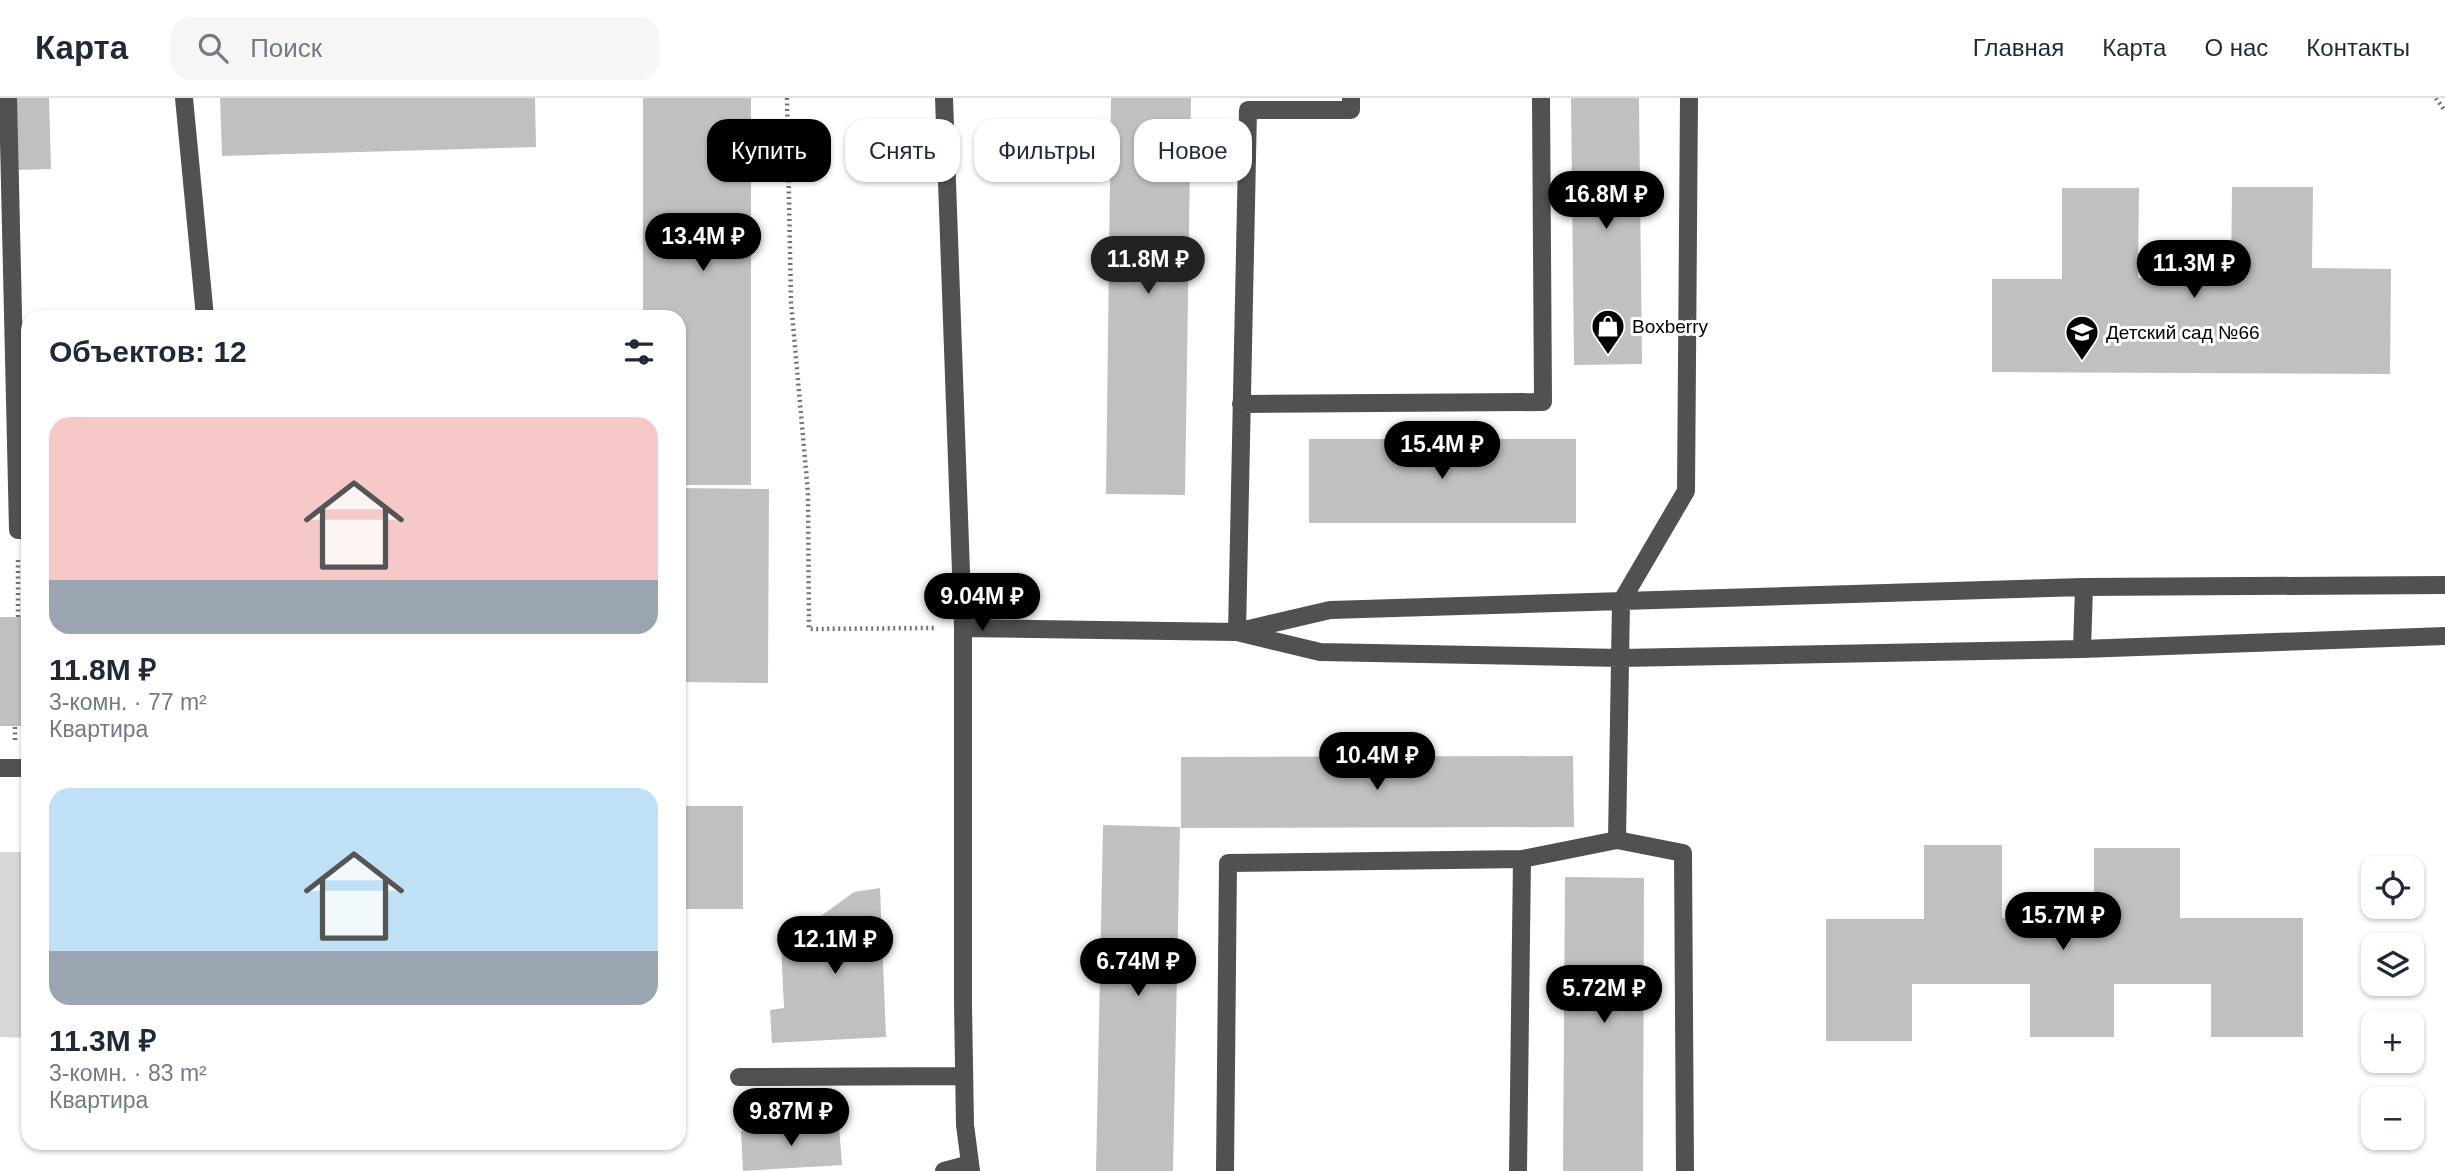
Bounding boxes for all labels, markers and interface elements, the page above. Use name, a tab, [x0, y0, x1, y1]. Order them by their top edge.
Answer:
search box	[170, 17, 660, 80]
text: Карта	[35, 29, 128, 66]
icon: search	[194, 29, 232, 67]
text: Поиск	[250, 33, 322, 63]
text: Главная	[1973, 34, 2064, 61]
text: Карта	[2102, 34, 2166, 61]
text: О нас	[2204, 34, 2268, 61]
text: Контакты	[2306, 34, 2410, 61]
chip: Купить	[707, 119, 831, 182]
chip: Снять	[845, 119, 960, 182]
chip: Фильтры	[974, 119, 1120, 182]
chip: Новое	[1134, 119, 1252, 182]
pin: 16.8M ₽	[1541, 172, 1671, 231]
text: 16.8M ₽	[1564, 181, 1648, 207]
pin: 13.4M ₽	[638, 214, 768, 273]
text: 13.4M ₽	[661, 223, 745, 249]
pin: 11.8M ₽	[1083, 236, 1213, 296]
pin: 11.3M ₽	[2129, 240, 2259, 300]
text: 11.8M ₽	[1107, 246, 1189, 272]
text: 11.3M ₽	[2153, 250, 2235, 276]
shop icon: Boxberry	[1589, 307, 1627, 356]
school or university icon: Детский сад №66	[2063, 313, 2101, 362]
place label: Boxberry	[1632, 316, 1709, 337]
place label: Детский сад №66	[2106, 322, 2260, 343]
icon: filters	[620, 333, 658, 371]
text: Объектов: 12	[49, 335, 247, 368]
pin: 15.4M ₽	[1377, 422, 1507, 481]
text: 15.4M ₽	[1400, 431, 1484, 457]
icon: home	[291, 462, 417, 588]
pin: 9.04M ₽	[917, 574, 1047, 633]
text: 9.04M ₽	[940, 583, 1024, 609]
text: 11.8M ₽	[49, 653, 157, 686]
text: 3-комн. · 77 m²	[49, 689, 207, 715]
text: Квартира	[49, 716, 148, 742]
pin: 10.4M ₽	[1312, 732, 1442, 792]
text: 10.4M ₽	[1335, 742, 1419, 768]
icon: home	[291, 833, 417, 959]
map controls	[2361, 856, 2424, 1150]
button: locate	[2361, 856, 2424, 919]
pin: 15.7M ₽	[1998, 892, 2128, 952]
text: 15.7M ₽	[2021, 902, 2105, 928]
pin: 12.1M ₽	[770, 916, 900, 976]
text: 12.1M ₽	[793, 926, 877, 952]
button: layers	[2361, 933, 2424, 996]
pin: 6.74M ₽	[1073, 939, 1203, 998]
text: 6.74M ₽	[1096, 948, 1180, 974]
pin: 5.72M ₽	[1539, 965, 1669, 1025]
text: 5.72M ₽	[1562, 975, 1646, 1001]
button: +	[2361, 1010, 2424, 1073]
text: 11.3M ₽	[49, 1024, 157, 1057]
text: 3-комн. · 83 m²	[49, 1060, 207, 1086]
text: Квартира	[49, 1087, 148, 1113]
button: −	[2361, 1087, 2424, 1150]
pin: 9.87M ₽	[726, 1088, 856, 1148]
text: 9.87M ₽	[749, 1098, 833, 1124]

